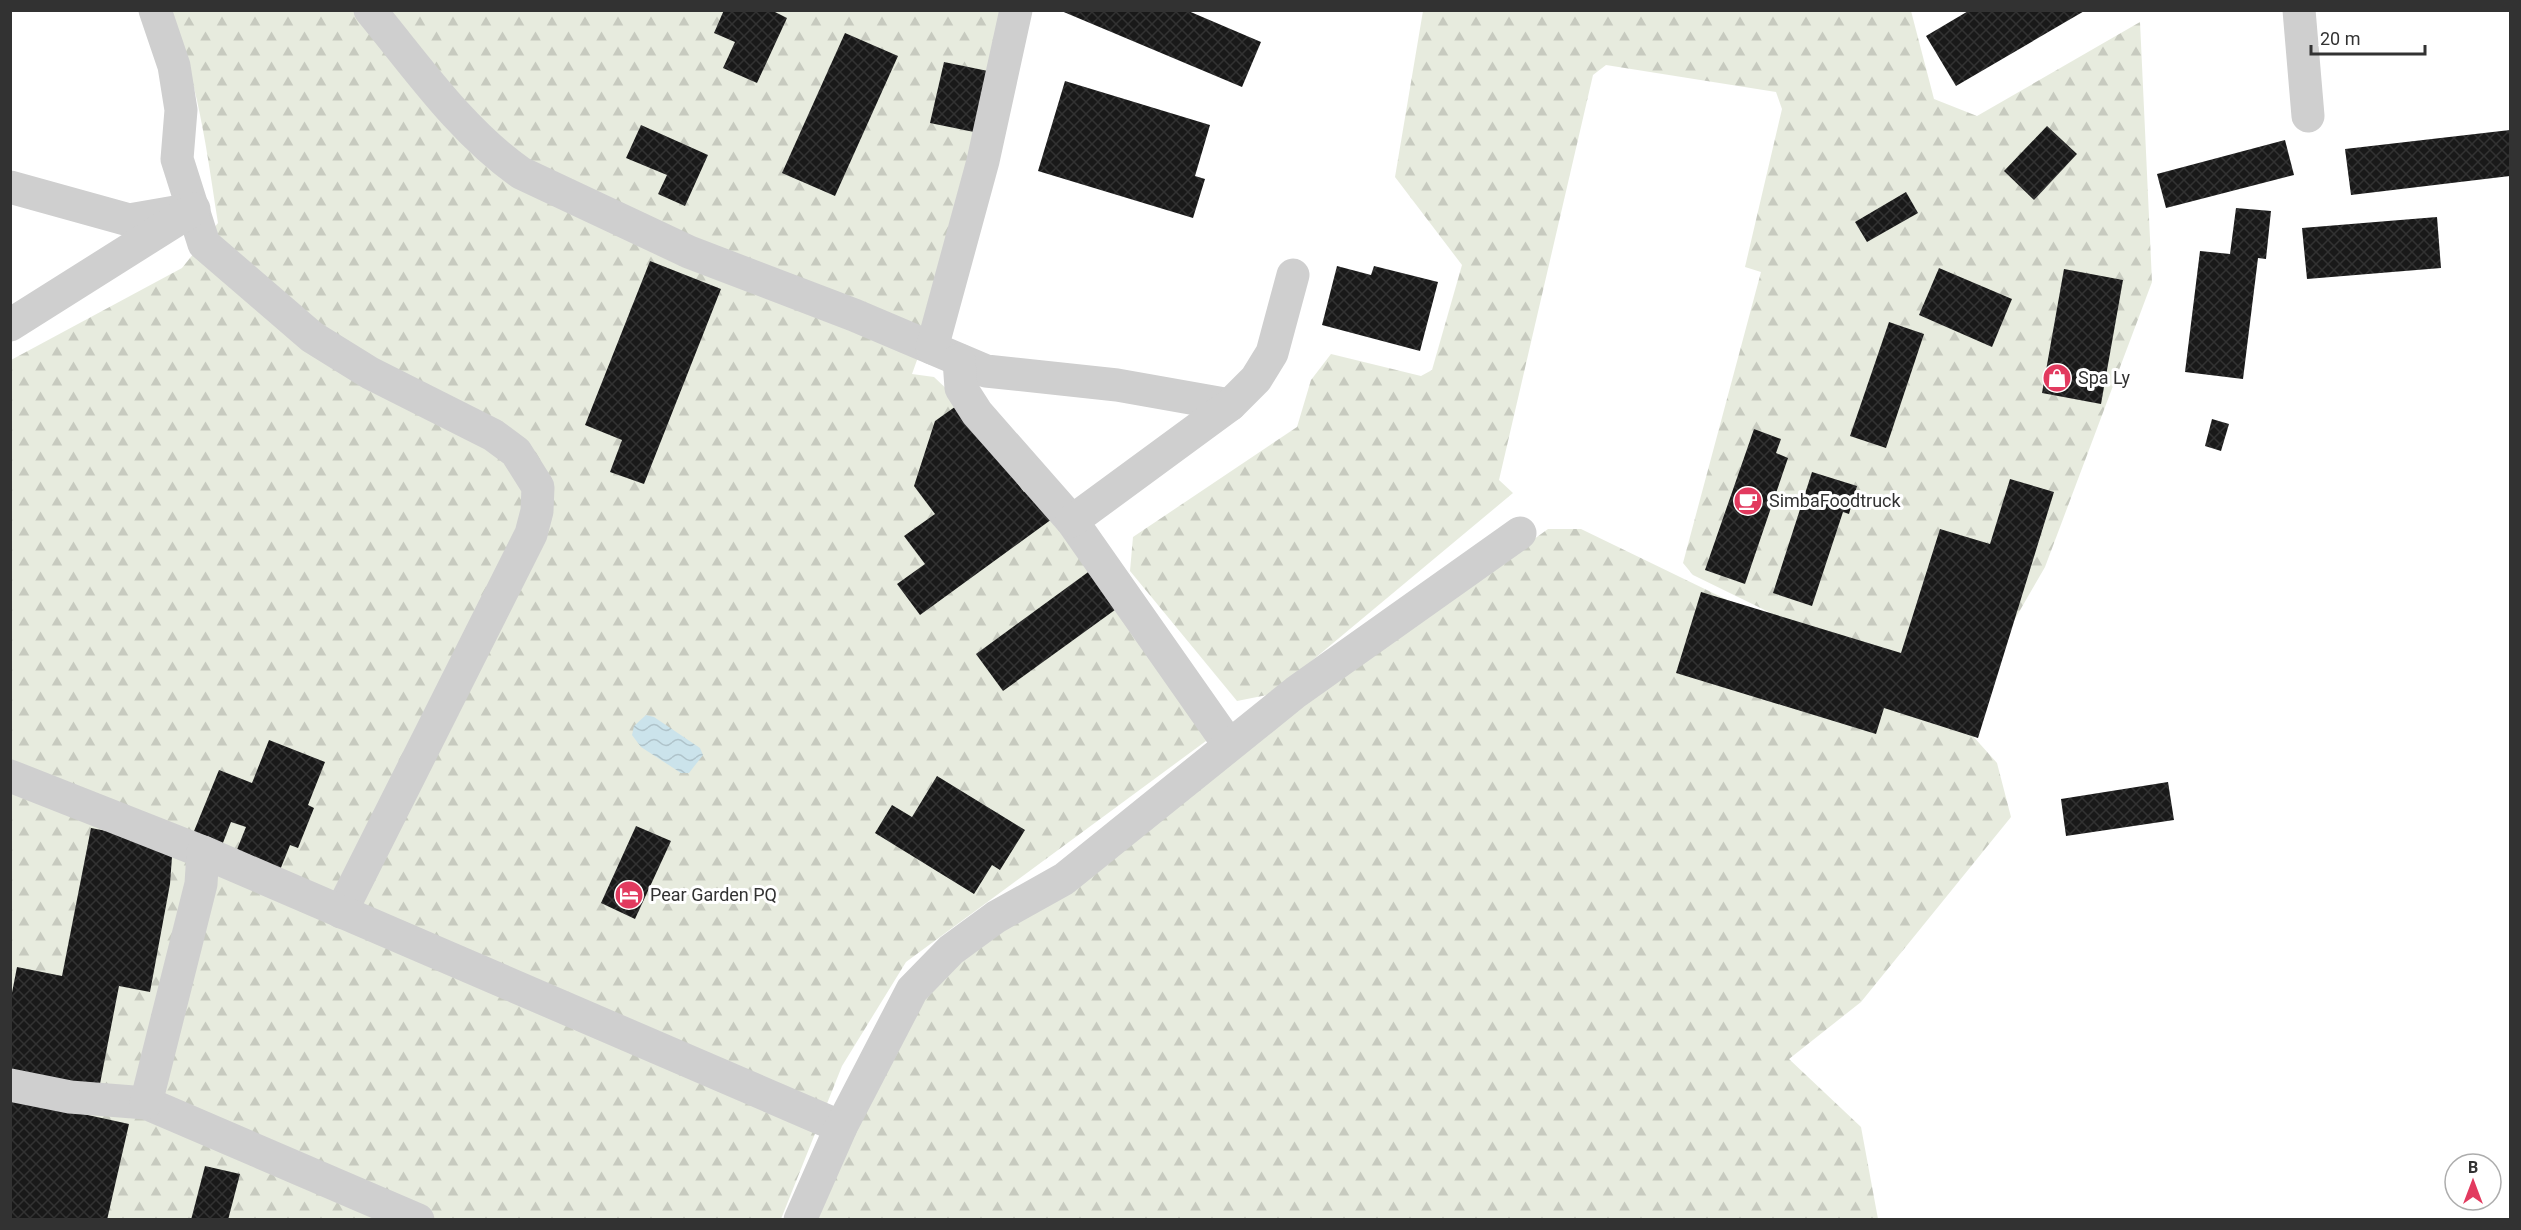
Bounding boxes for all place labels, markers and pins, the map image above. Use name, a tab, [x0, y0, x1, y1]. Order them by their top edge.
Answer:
shop icon: Spa Ly	[2041, 362, 2073, 394]
place label: Spa Ly	[2078, 367, 2131, 388]
cafe icon: SimbaFoodtruck	[1732, 485, 1764, 517]
place label: SimbaFoodtruck	[1769, 490, 1902, 511]
hotel icon: Pear Garden PQ	[613, 879, 645, 911]
place label: Pear Garden PQ	[650, 884, 777, 905]

